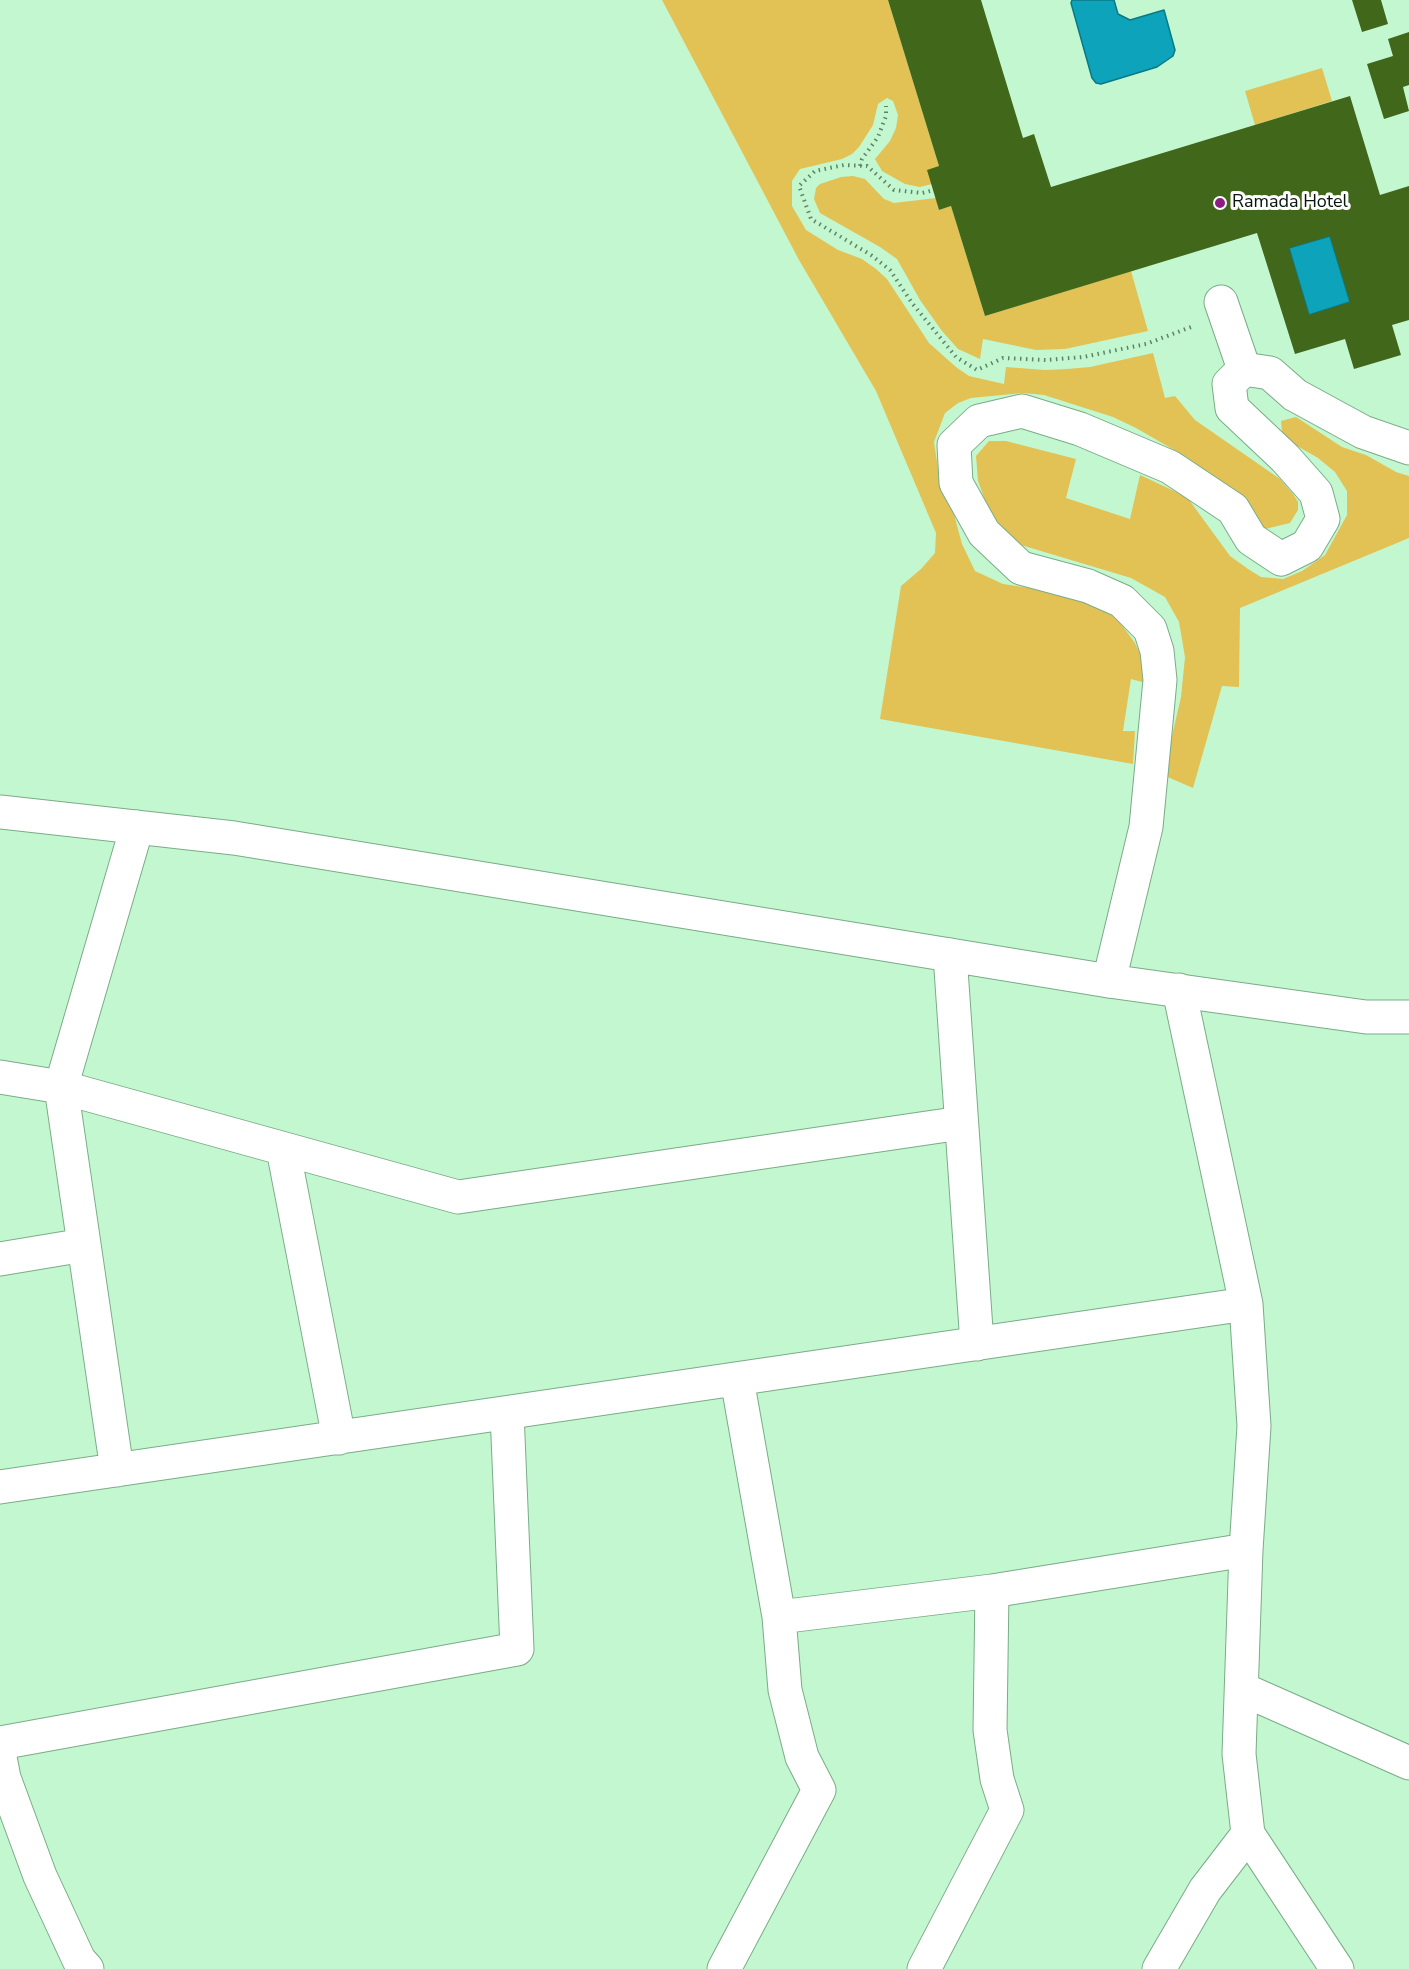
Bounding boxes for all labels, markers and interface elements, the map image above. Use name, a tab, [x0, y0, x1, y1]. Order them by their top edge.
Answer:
place label: Ramada Hotel	[1232, 192, 1348, 214]
marker: Ramada Hotel	[1213, 196, 1227, 210]

